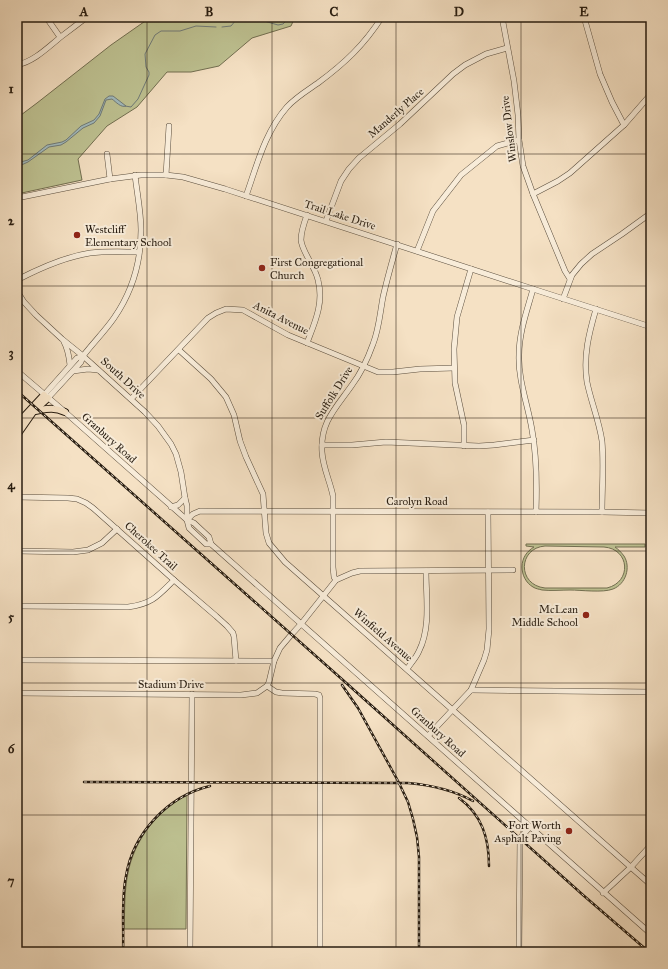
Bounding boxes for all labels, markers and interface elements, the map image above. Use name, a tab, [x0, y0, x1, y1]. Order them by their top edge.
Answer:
text: A	[79, 4, 89, 20]
text: B	[205, 4, 214, 20]
text: C	[330, 4, 339, 20]
text: D	[454, 4, 464, 20]
text: E	[579, 4, 589, 20]
text: 1	[8, 81, 14, 97]
street label: Manderly Place	[365, 85, 427, 141]
street label: Winslow Drive	[498, 95, 520, 163]
street label: Trail Lake Drive	[303, 197, 378, 233]
text: 2	[8, 213, 15, 229]
place label: Westcliff Elementary School	[85, 223, 172, 249]
marker: Westcliff Elementary School	[72, 230, 82, 240]
place label: First Congregational Church	[270, 256, 363, 282]
marker: First Congregational Church	[257, 263, 267, 273]
street label: Anita Avenue	[250, 298, 311, 338]
text: 3	[8, 345, 14, 361]
street label: South Drive	[98, 355, 148, 402]
street label: Suffolk Drive	[313, 364, 356, 422]
street label: Granbury Road	[79, 410, 139, 466]
text: 4	[7, 477, 15, 493]
street label: Carolyn Road	[386, 495, 448, 508]
street label: Cherokee Trail	[122, 519, 180, 573]
place label: McLean Middle School	[512, 603, 578, 629]
street label: Winfield Avenue	[351, 606, 416, 665]
text: 5	[8, 609, 15, 625]
marker: McLean Middle School	[581, 610, 591, 620]
street label: Stadium Drive	[138, 678, 205, 691]
street label: Granbury Road	[408, 704, 468, 760]
text: 6	[8, 741, 16, 757]
place label: Fort Worth Asphalt Paving	[493, 819, 562, 845]
marker: Fort Worth Asphalt Paving	[564, 826, 574, 836]
text: 7	[8, 873, 15, 889]

